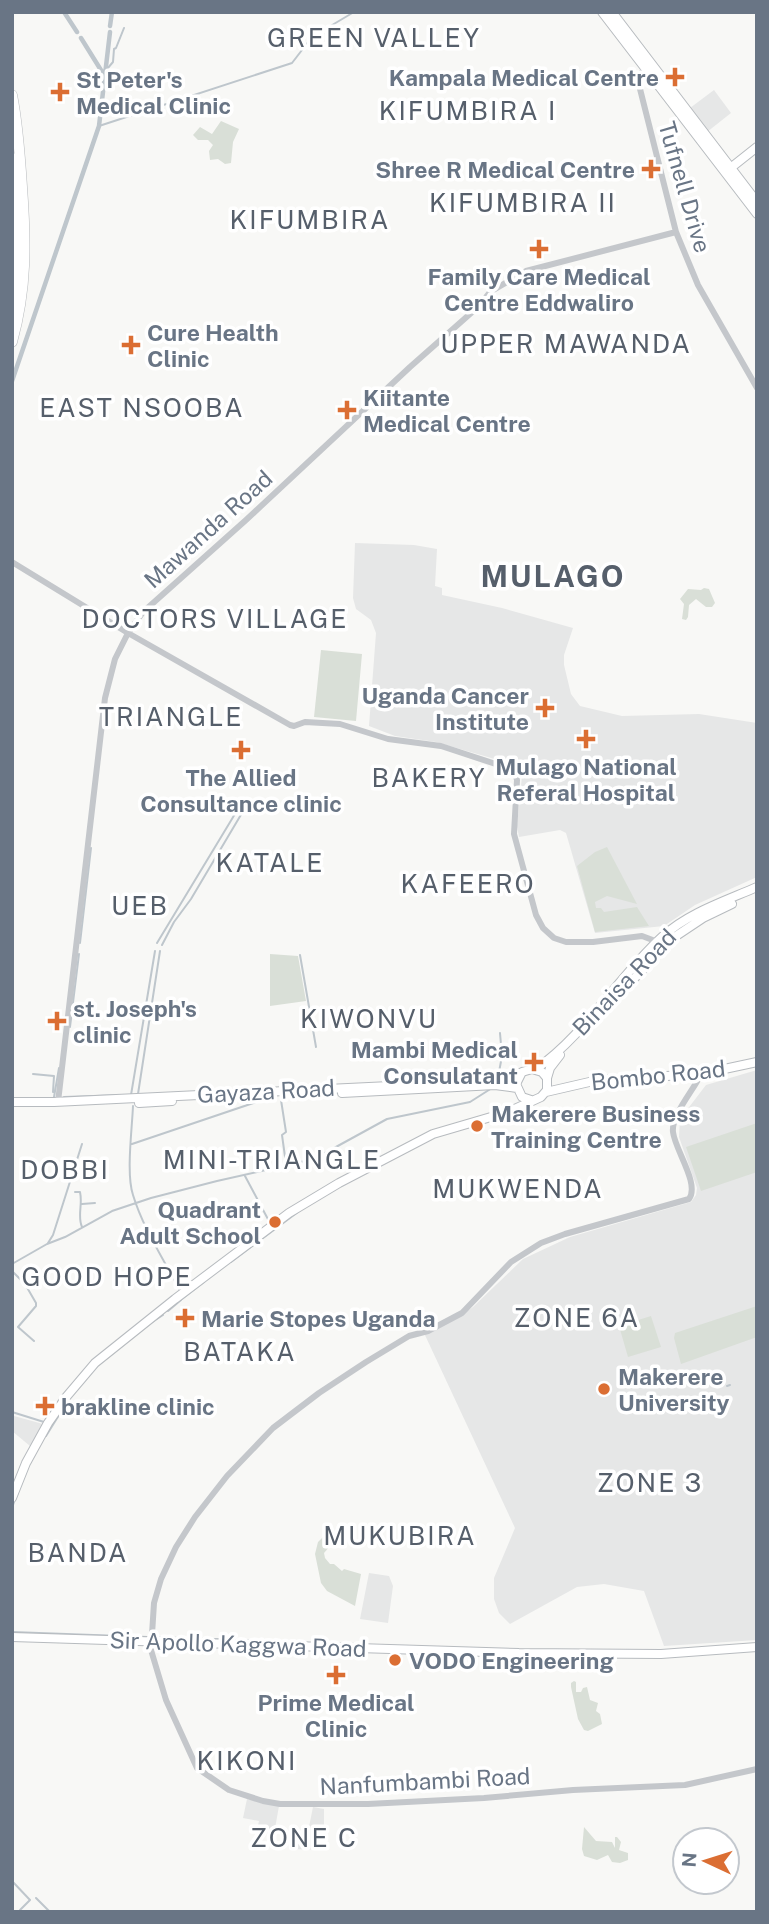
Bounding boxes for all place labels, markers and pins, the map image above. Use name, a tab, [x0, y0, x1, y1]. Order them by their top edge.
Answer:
place label: Kampala Medical Centre	[389, 64, 659, 91]
place label: St Peter's Medical Clinic	[76, 66, 231, 119]
marker: Kampala Medical Centre	[665, 67, 685, 87]
marker: St Peter's Medical Clinic	[50, 82, 70, 102]
place label: Shree R Medical Centre	[375, 156, 635, 183]
marker: Shree R Medical Centre	[641, 159, 661, 179]
marker: Family Care Medical Centre Eddwaliro	[529, 239, 549, 259]
place label: Family Care Medical Centre Eddwaliro	[427, 263, 651, 316]
place label: Cure Health Clinic	[147, 319, 279, 372]
marker: Cure Health Clinic	[121, 335, 141, 355]
place label: Kiitante Medical Centre	[363, 384, 531, 437]
marker: Kiitante Medical Centre	[337, 400, 357, 420]
place label: Uganda Cancer Institute	[362, 682, 529, 735]
marker: Uganda Cancer Institute	[535, 698, 555, 718]
marker: Mulago National Referal Hospital	[576, 729, 596, 749]
marker: The Allied Consultance clinic	[231, 740, 251, 760]
place label: Mulago National Referal Hospital	[495, 753, 677, 806]
place label: The Allied Consultance clinic	[140, 764, 342, 817]
place label: st. Joseph's clinic	[73, 995, 197, 1048]
marker: st. Joseph's clinic	[47, 1011, 67, 1031]
place label: Mambi Medical Consulatant	[351, 1036, 518, 1089]
marker: Mambi Medical Consulatant	[524, 1052, 544, 1072]
place label: Makerere Business Training Centre	[491, 1100, 700, 1153]
marker: Makerere Business Training Centre	[469, 1118, 485, 1134]
place label: Quadrant Adult School	[119, 1196, 261, 1249]
marker: Quadrant Adult School	[267, 1214, 283, 1230]
place label: Marie Stopes Uganda	[201, 1305, 436, 1332]
marker: Marie Stopes Uganda	[175, 1308, 195, 1328]
place label: Makerere University	[618, 1363, 730, 1416]
marker: Makerere University	[596, 1381, 612, 1397]
place label: brakline clinic	[61, 1393, 215, 1420]
marker: brakline clinic	[35, 1396, 55, 1416]
place label: VODO Engineering	[409, 1647, 614, 1674]
marker: VODO Engineering	[387, 1652, 403, 1668]
marker: Prime Medical Clinic	[326, 1665, 346, 1685]
place label: Prime Medical Clinic	[257, 1689, 415, 1742]

